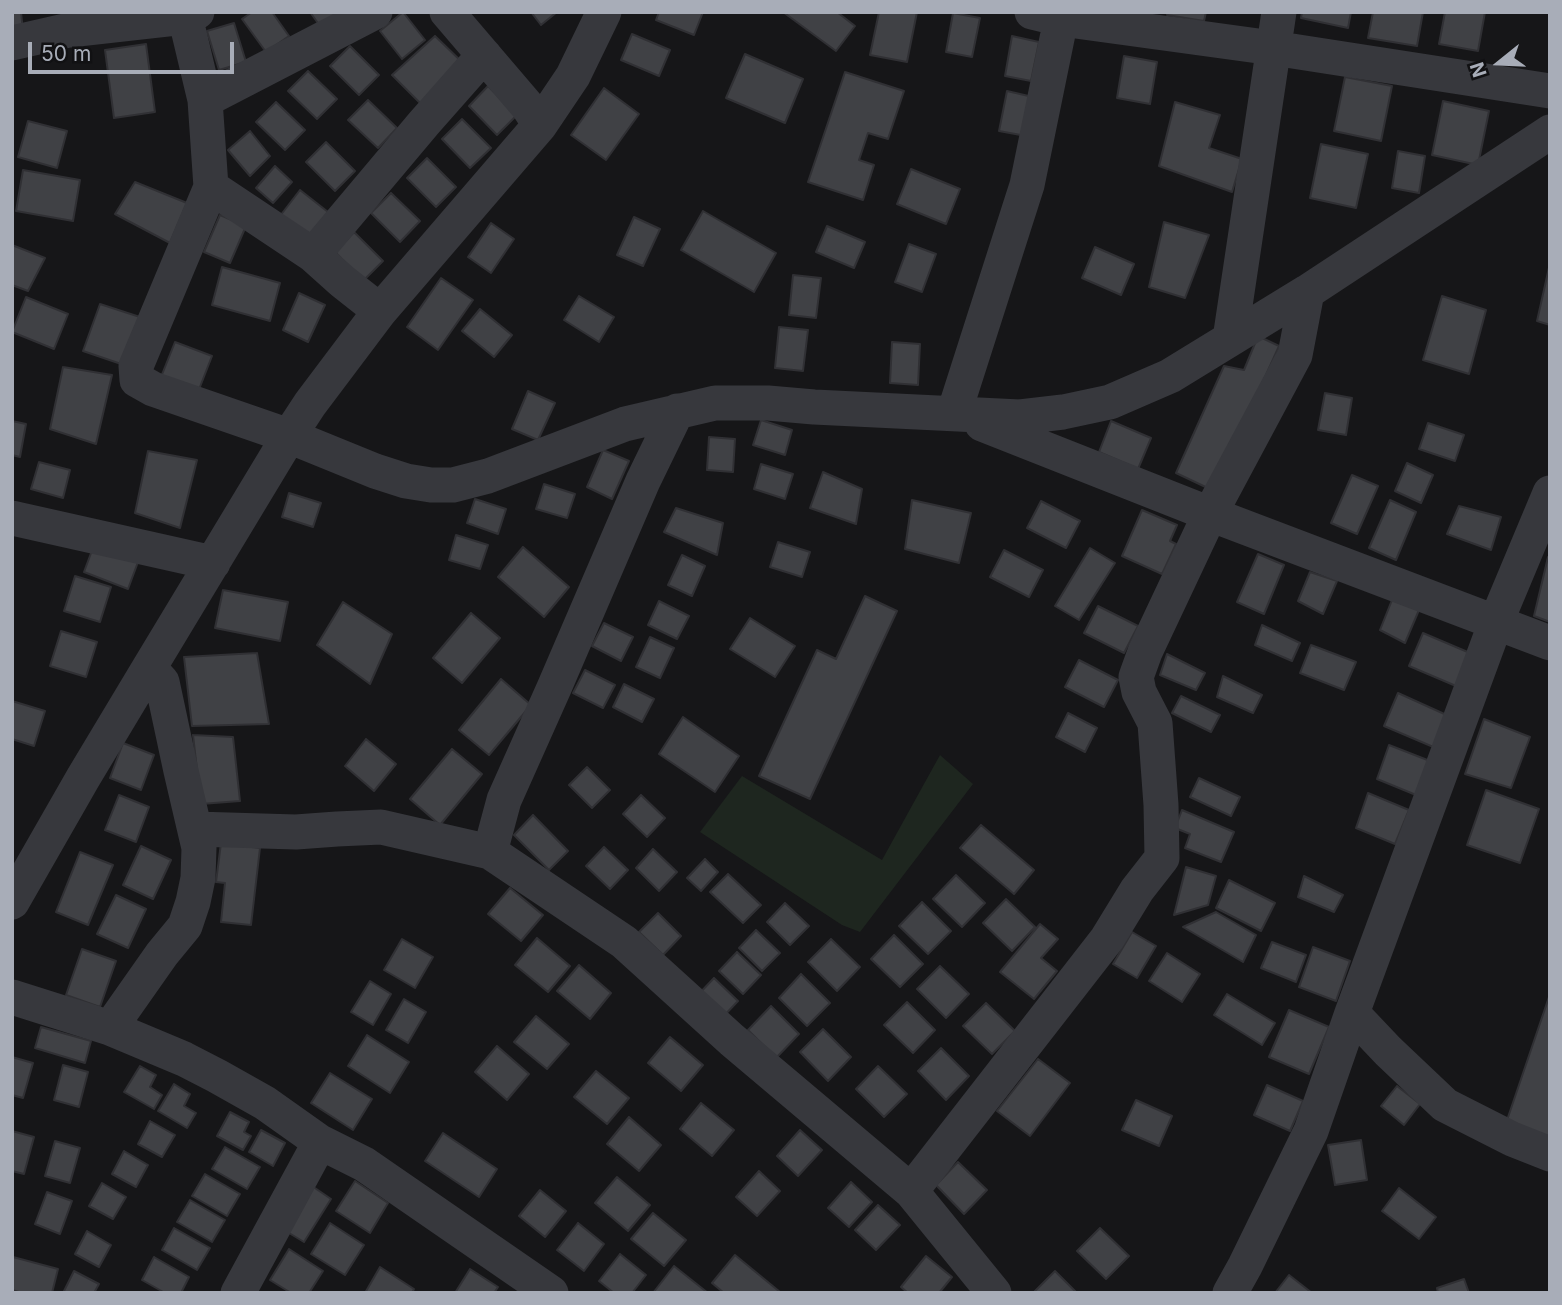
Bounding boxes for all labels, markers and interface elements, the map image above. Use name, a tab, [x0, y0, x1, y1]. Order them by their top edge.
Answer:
scale bar	[32, 28, 238, 72]
north arrow	[1464, 28, 1534, 98]
text: 50 m	[41, 41, 91, 66]
text: N	[1465, 59, 1492, 80]

